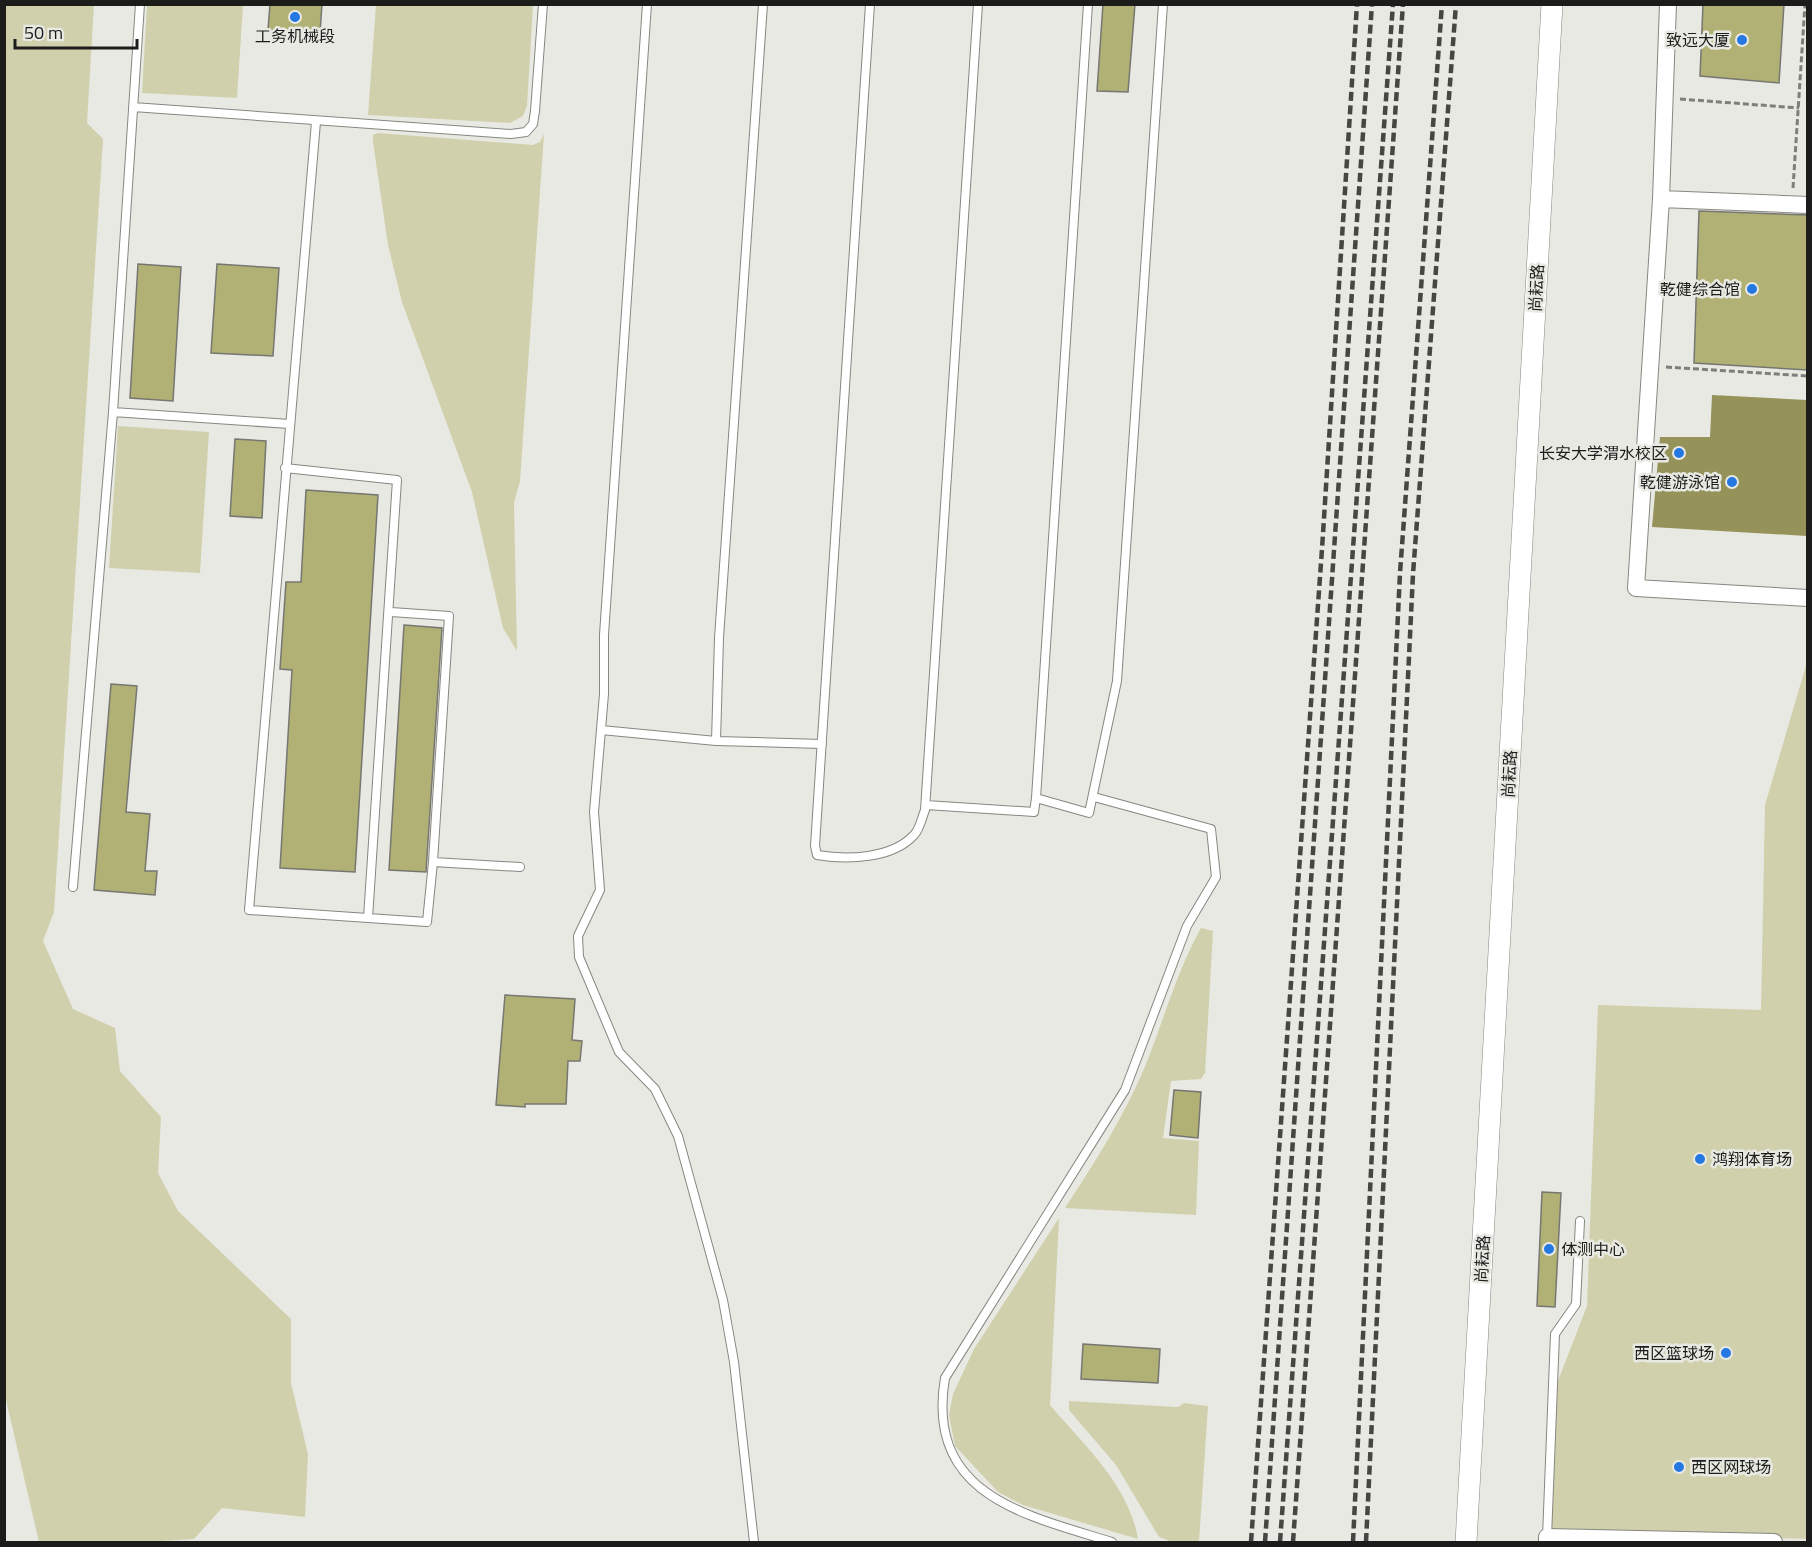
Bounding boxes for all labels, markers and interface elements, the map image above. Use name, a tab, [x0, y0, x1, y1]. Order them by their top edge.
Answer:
marker: 工务机械段	[288, 10, 302, 24]
scale bar	[15, 12, 136, 50]
text: 50 m	[24, 19, 63, 46]
place label: 工务机械段	[255, 24, 335, 48]
place label: 致远大厦	[1666, 28, 1730, 52]
marker: 致远大厦	[1735, 33, 1749, 47]
street label: 尚耘路	[1523, 263, 1549, 313]
place label: 乾健综合馆	[1660, 277, 1740, 301]
marker: 乾健综合馆	[1745, 282, 1759, 296]
place label: 长安大学渭水校区	[1539, 441, 1667, 465]
marker: 长安大学渭水校区	[1672, 446, 1686, 460]
place label: 乾健游泳馆	[1640, 470, 1720, 494]
marker: 乾健游泳馆	[1725, 475, 1739, 489]
street label: 尚耘路	[1496, 749, 1522, 799]
place label: 鸿翔体育场	[1712, 1147, 1792, 1171]
marker: 鸿翔体育场	[1693, 1152, 1707, 1166]
street label: 尚耘路	[1469, 1234, 1495, 1284]
place label: 体测中心	[1561, 1237, 1625, 1261]
marker: 体测中心	[1542, 1242, 1556, 1256]
place label: 西区篮球场	[1634, 1341, 1714, 1365]
marker: 西区篮球场	[1719, 1346, 1733, 1360]
place label: 西区网球场	[1691, 1455, 1771, 1479]
marker: 西区网球场	[1672, 1460, 1686, 1474]

